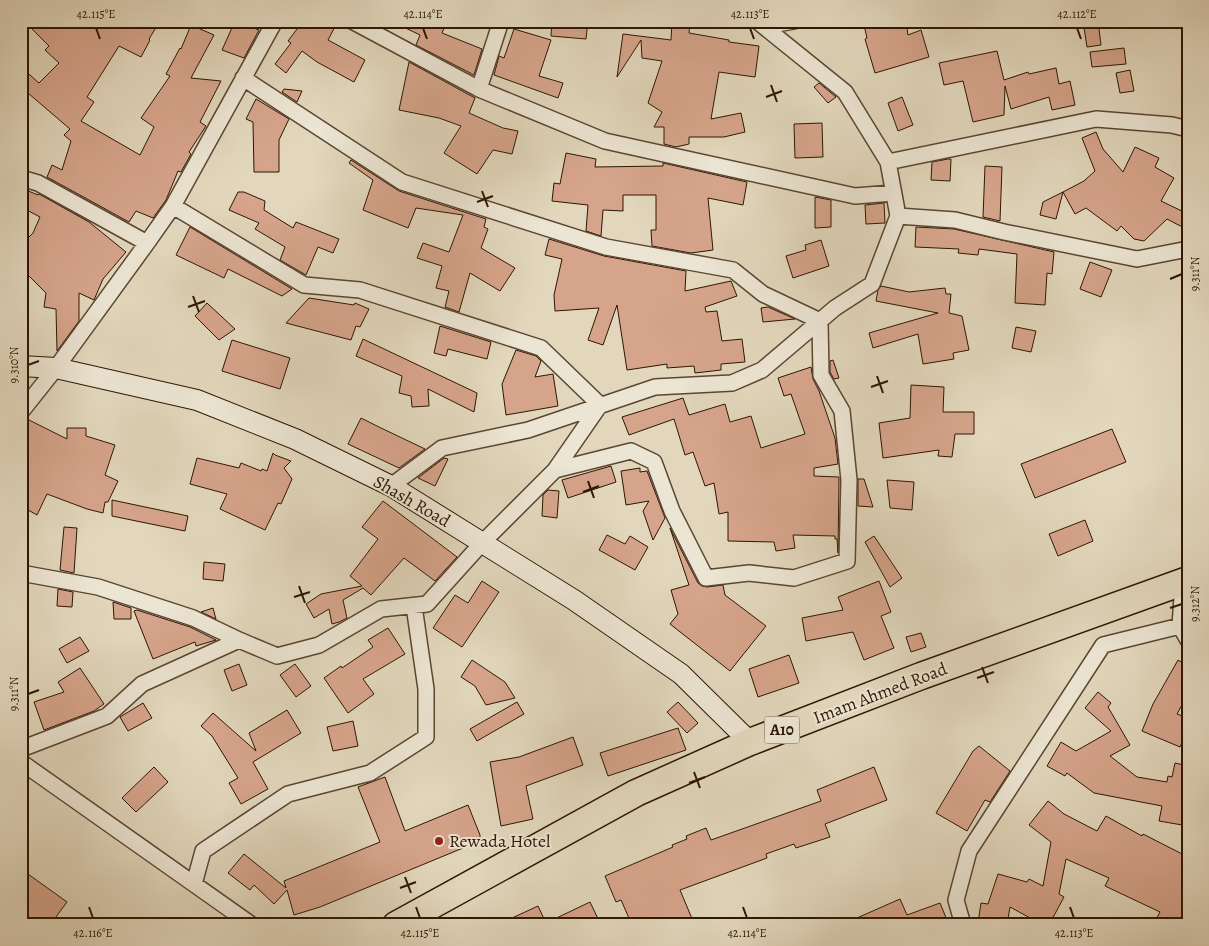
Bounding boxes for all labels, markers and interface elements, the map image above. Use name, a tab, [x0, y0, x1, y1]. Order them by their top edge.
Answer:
text: 42.115°E	[77, 6, 115, 22]
text: 42.114°E	[403, 6, 443, 22]
text: 42.113°E	[731, 6, 769, 22]
text: 42.112°E	[1057, 6, 1097, 22]
text: 9.311°N	[1187, 256, 1203, 291]
text: 9.310°N	[6, 346, 22, 383]
street label: Shash Road	[369, 469, 455, 533]
text: 9.312°N	[1187, 586, 1203, 622]
street label: Imam Ahmed Road	[810, 656, 951, 730]
text: 9.311°N	[6, 676, 22, 711]
road number: A10	[764, 716, 800, 744]
place label: Rewada Hotel	[449, 829, 551, 853]
marker: Rewada Hotel	[433, 835, 445, 847]
text: 42.116°E	[73, 925, 113, 941]
text: 42.115°E	[401, 925, 439, 941]
text: 42.114°E	[727, 925, 767, 941]
text: 42.113°E	[1055, 925, 1093, 941]

